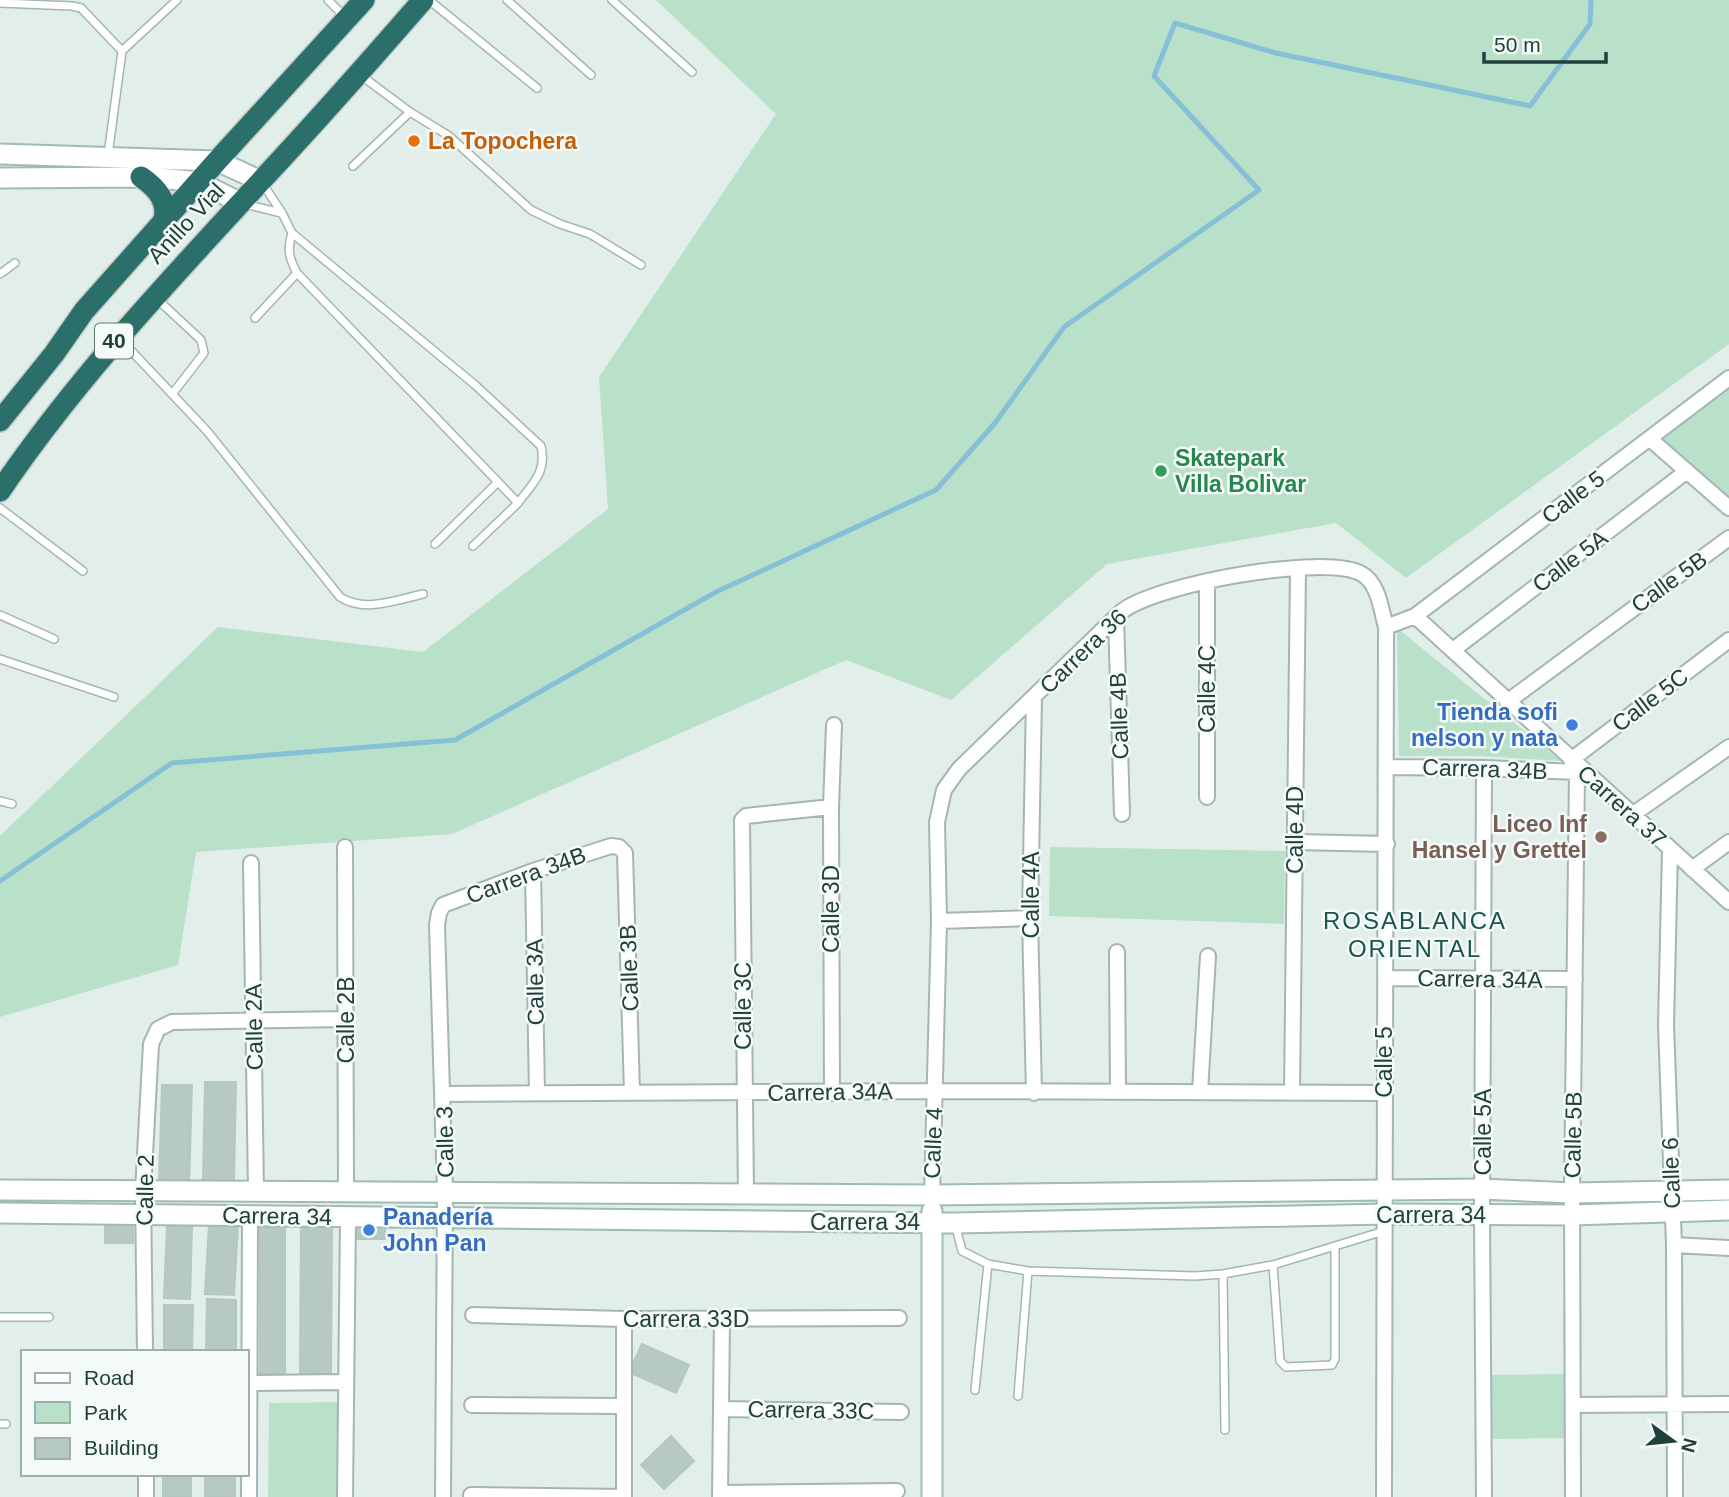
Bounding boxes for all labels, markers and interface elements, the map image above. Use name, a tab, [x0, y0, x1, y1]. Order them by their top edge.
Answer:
scale bar	[1484, 21, 1606, 65]
text: 50 m	[1494, 33, 1541, 56]
place label: La Topochera	[428, 128, 577, 154]
marker: La Topochera	[406, 133, 422, 149]
street label: Anillo Vial	[142, 177, 230, 269]
road number: 40	[95, 324, 133, 358]
place label: Skatepark Villa Bolivar	[1175, 445, 1306, 497]
marker: Skatepark Villa Bolivar	[1153, 463, 1169, 479]
street label: Calle 5	[1537, 465, 1609, 529]
street label: Calle 5A	[1527, 524, 1613, 598]
street label: Calle 5B	[1626, 546, 1712, 618]
street label: Carrera 36	[1034, 603, 1132, 699]
street label: Calle 4C	[1194, 645, 1220, 733]
street label: Calle 5C	[1607, 663, 1693, 737]
street label: Calle 4B	[1104, 672, 1134, 760]
place label: Tienda sofi nelson y nata	[1411, 699, 1558, 751]
marker: Tienda sofi nelson y nata	[1564, 717, 1580, 733]
street label: Carrera 34B	[1422, 754, 1548, 784]
street label: Carrera 37	[1572, 760, 1672, 852]
street label: Calle 4D	[1282, 786, 1308, 874]
place label: Liceo Inf Hansel y Grettel	[1412, 811, 1587, 863]
marker: Liceo Inf Hansel y Grettel	[1593, 829, 1609, 845]
street label: Carrera 34B	[463, 841, 589, 909]
street label: Calle 4A	[1018, 851, 1044, 938]
street label: Calle 3D	[818, 865, 844, 953]
district label: ROSABLANCA ORIENTAL	[1323, 907, 1507, 962]
street label: Calle 3B	[614, 924, 644, 1012]
street label: Calle 3A	[521, 938, 549, 1026]
street label: Calle 3C	[730, 962, 756, 1050]
street label: Carrera 34A	[1417, 965, 1544, 993]
street label: Calle 2B	[333, 977, 359, 1063]
street label: Calle 2A	[240, 983, 268, 1071]
street label: Calle 5	[1371, 1026, 1397, 1098]
street label: Carrera 34A	[767, 1078, 894, 1106]
street label: Calle 5A	[1470, 1088, 1496, 1175]
street label: Calle 5B	[1559, 1091, 1587, 1179]
street label: Calle 3	[431, 1106, 459, 1178]
street label: Calle 4	[919, 1107, 947, 1179]
street label: Calle 6	[1657, 1137, 1685, 1209]
street label: Calle 2	[131, 1154, 159, 1226]
street label: Carrera 34	[222, 1202, 332, 1230]
street label: Carrera 34	[1376, 1202, 1486, 1228]
place label: Panadería John Pan	[383, 1204, 493, 1256]
street label: Carrera 34	[810, 1209, 920, 1235]
marker: Panadería John Pan	[361, 1222, 377, 1238]
street label: Carrera 33D	[623, 1306, 749, 1332]
legend	[21, 1350, 248, 1476]
text: Road	[84, 1366, 134, 1389]
street label: Carrera 33C	[748, 1396, 874, 1424]
text: Park	[84, 1401, 128, 1424]
north arrow	[1638, 1406, 1708, 1476]
text: Building	[84, 1436, 159, 1459]
text: N	[1677, 1436, 1701, 1455]

